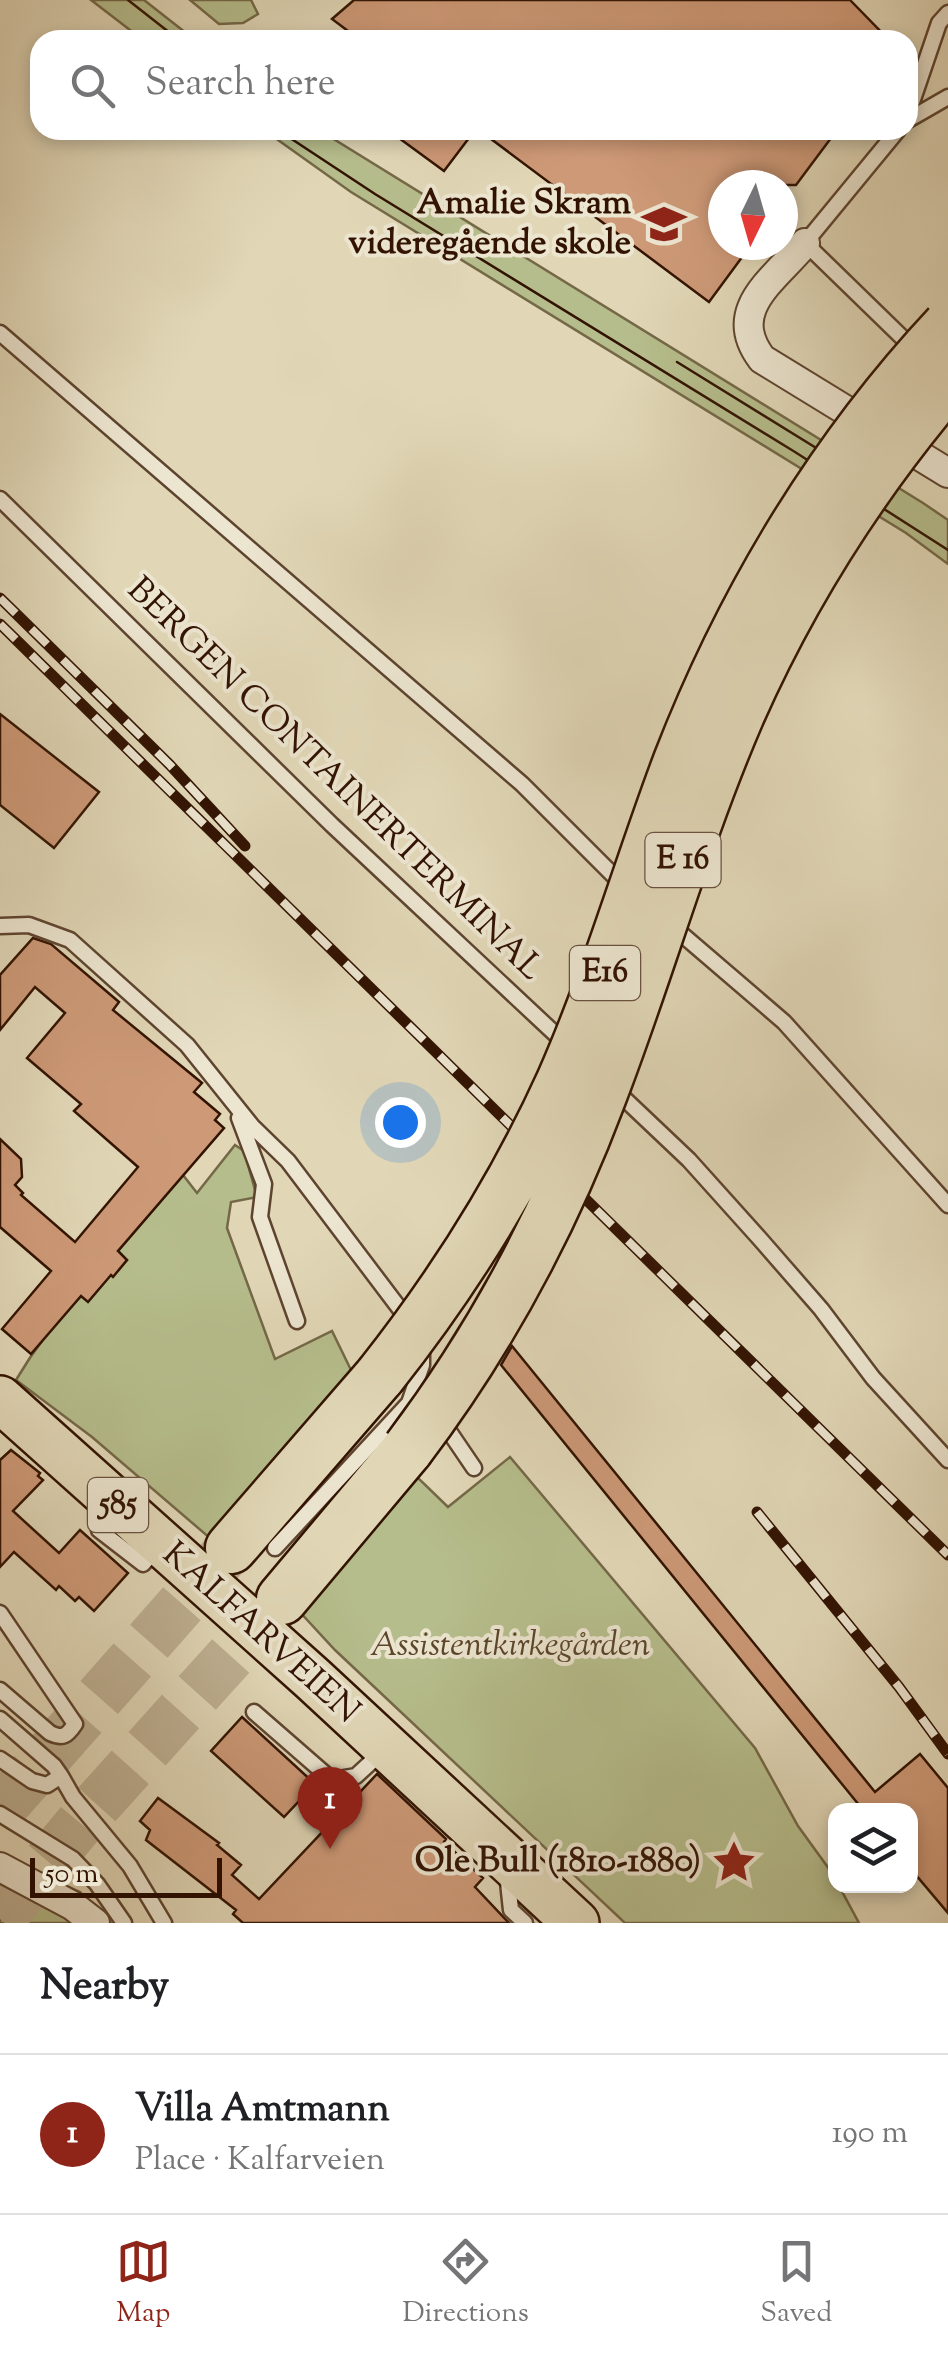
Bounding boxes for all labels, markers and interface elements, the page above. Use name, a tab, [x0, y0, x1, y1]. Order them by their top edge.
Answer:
search box	[30, 30, 918, 140]
icon: search	[65, 58, 120, 113]
text: Search here	[145, 58, 336, 112]
north arrow	[708, 170, 798, 260]
place label: Amalie Skram videregående skole	[348, 179, 631, 270]
school or university icon: Amalie Skram videregående skole	[640, 200, 688, 248]
street label: BERGEN CONTAINERTERMINAL	[114, 566, 554, 994]
road number: E 16	[646, 833, 720, 887]
road number: E16	[570, 946, 640, 1000]
your location	[375, 1097, 426, 1148]
road number: 585	[88, 1478, 148, 1532]
street label: KALFARVEIEN	[150, 1531, 370, 1737]
park label: Assistentkirkegården	[370, 1621, 650, 1672]
pin: 1	[298, 1766, 362, 1849]
map controls	[828, 1803, 918, 1893]
button: layers	[828, 1803, 918, 1893]
place label: Ole Bull (1810-1880)	[415, 1837, 701, 1888]
place icon: Ole Bull (1810-1880)	[710, 1838, 758, 1886]
scale bar	[30, 1853, 222, 1898]
text: 50 m	[45, 1855, 99, 1895]
text: Nearby	[40, 1958, 169, 2018]
text: Villa Amtmann	[135, 2084, 390, 2138]
text: 1	[67, 2111, 78, 2157]
text: 190 m	[832, 2111, 908, 2157]
text: Place · Kalfarveien	[135, 2138, 385, 2184]
tab: Map	[116, 2234, 171, 2334]
tab: Directions	[402, 2234, 529, 2334]
tab: Saved	[760, 2234, 832, 2334]

